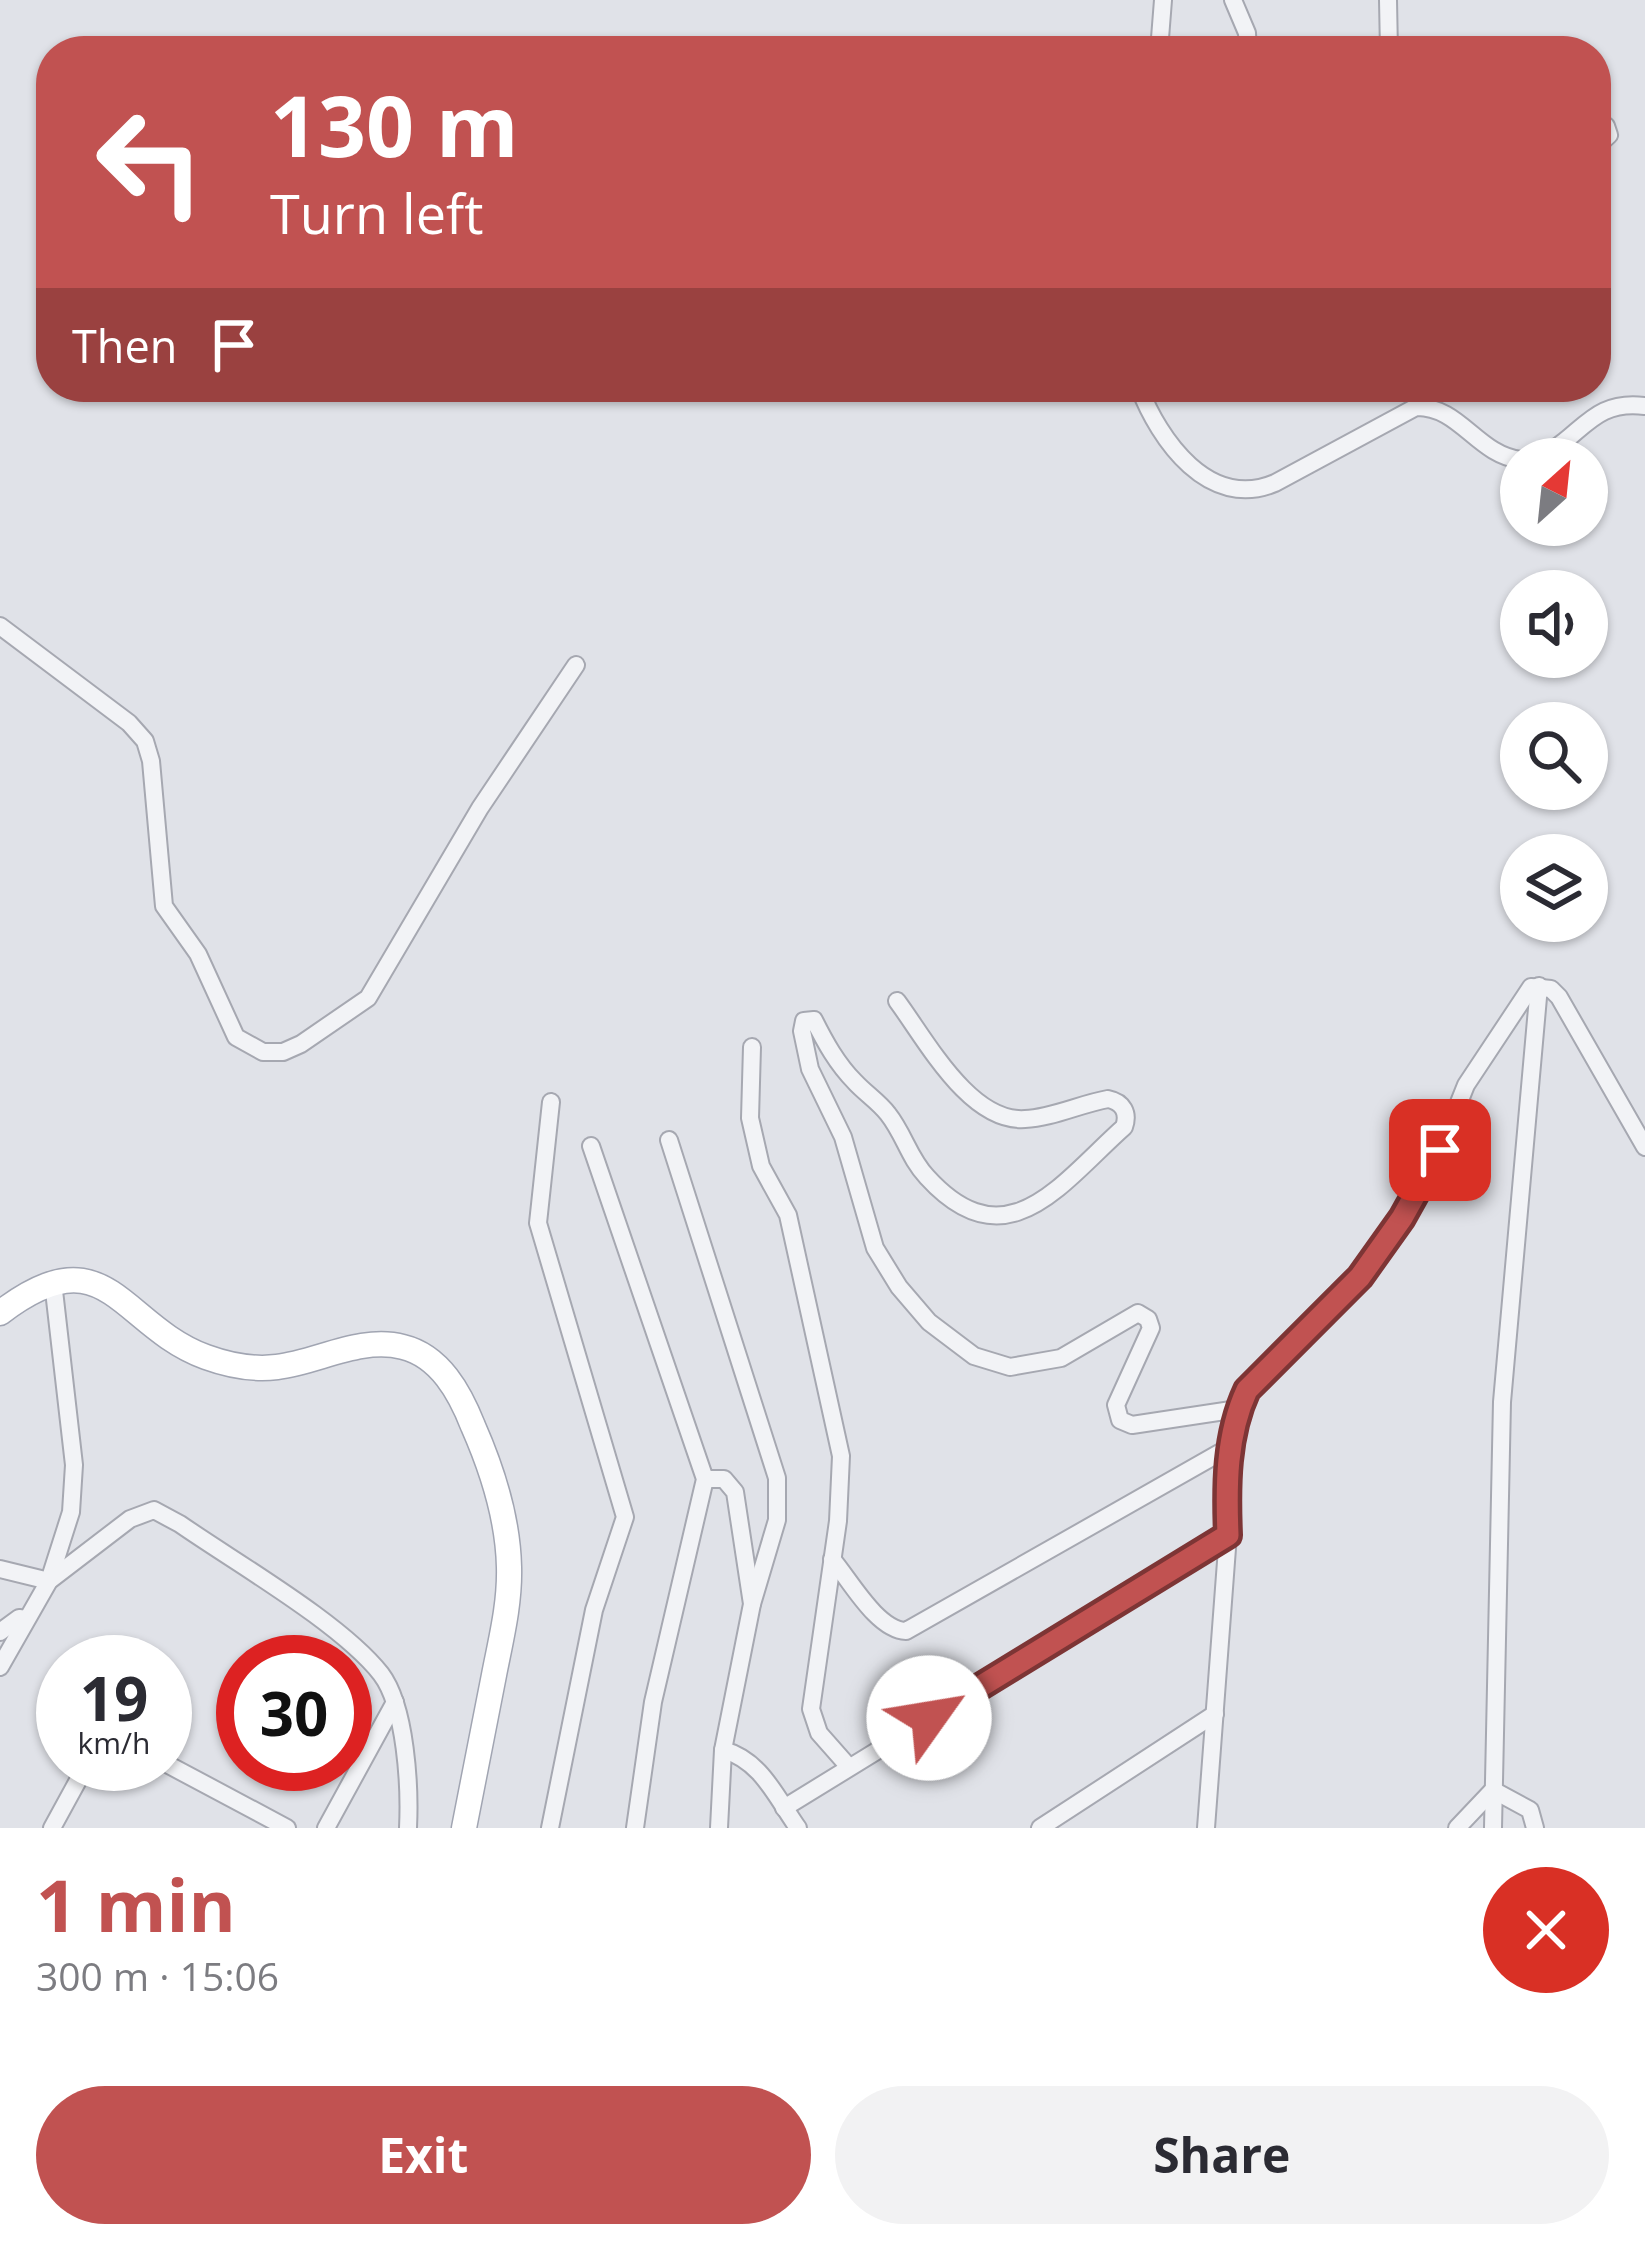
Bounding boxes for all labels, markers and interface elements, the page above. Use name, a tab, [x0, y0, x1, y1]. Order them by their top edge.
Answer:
text: 130 m	[270, 67, 518, 182]
icon: left	[72, 84, 228, 240]
text: Turn left	[270, 176, 483, 250]
icon: arrive	[201, 312, 267, 378]
text: Then	[72, 315, 177, 376]
north arrow	[1500, 438, 1608, 546]
map controls	[1500, 438, 1608, 942]
button: sound	[1500, 570, 1608, 678]
button: search	[1500, 702, 1608, 810]
button: layers	[1500, 834, 1608, 942]
pin	[1389, 1099, 1491, 1201]
icon: arrive	[1407, 1117, 1473, 1183]
speed limit sign: 30	[216, 1635, 372, 1791]
position arrow	[866, 1655, 992, 1781]
text: 19	[80, 1657, 148, 1739]
text: km/h	[78, 1722, 150, 1763]
text: 1 min	[36, 1855, 236, 1953]
button: close	[1483, 1867, 1609, 1993]
text: 300 m · 15:06	[36, 1949, 279, 2002]
button: Exit	[36, 2086, 811, 2224]
button: Share	[835, 2086, 1609, 2224]

